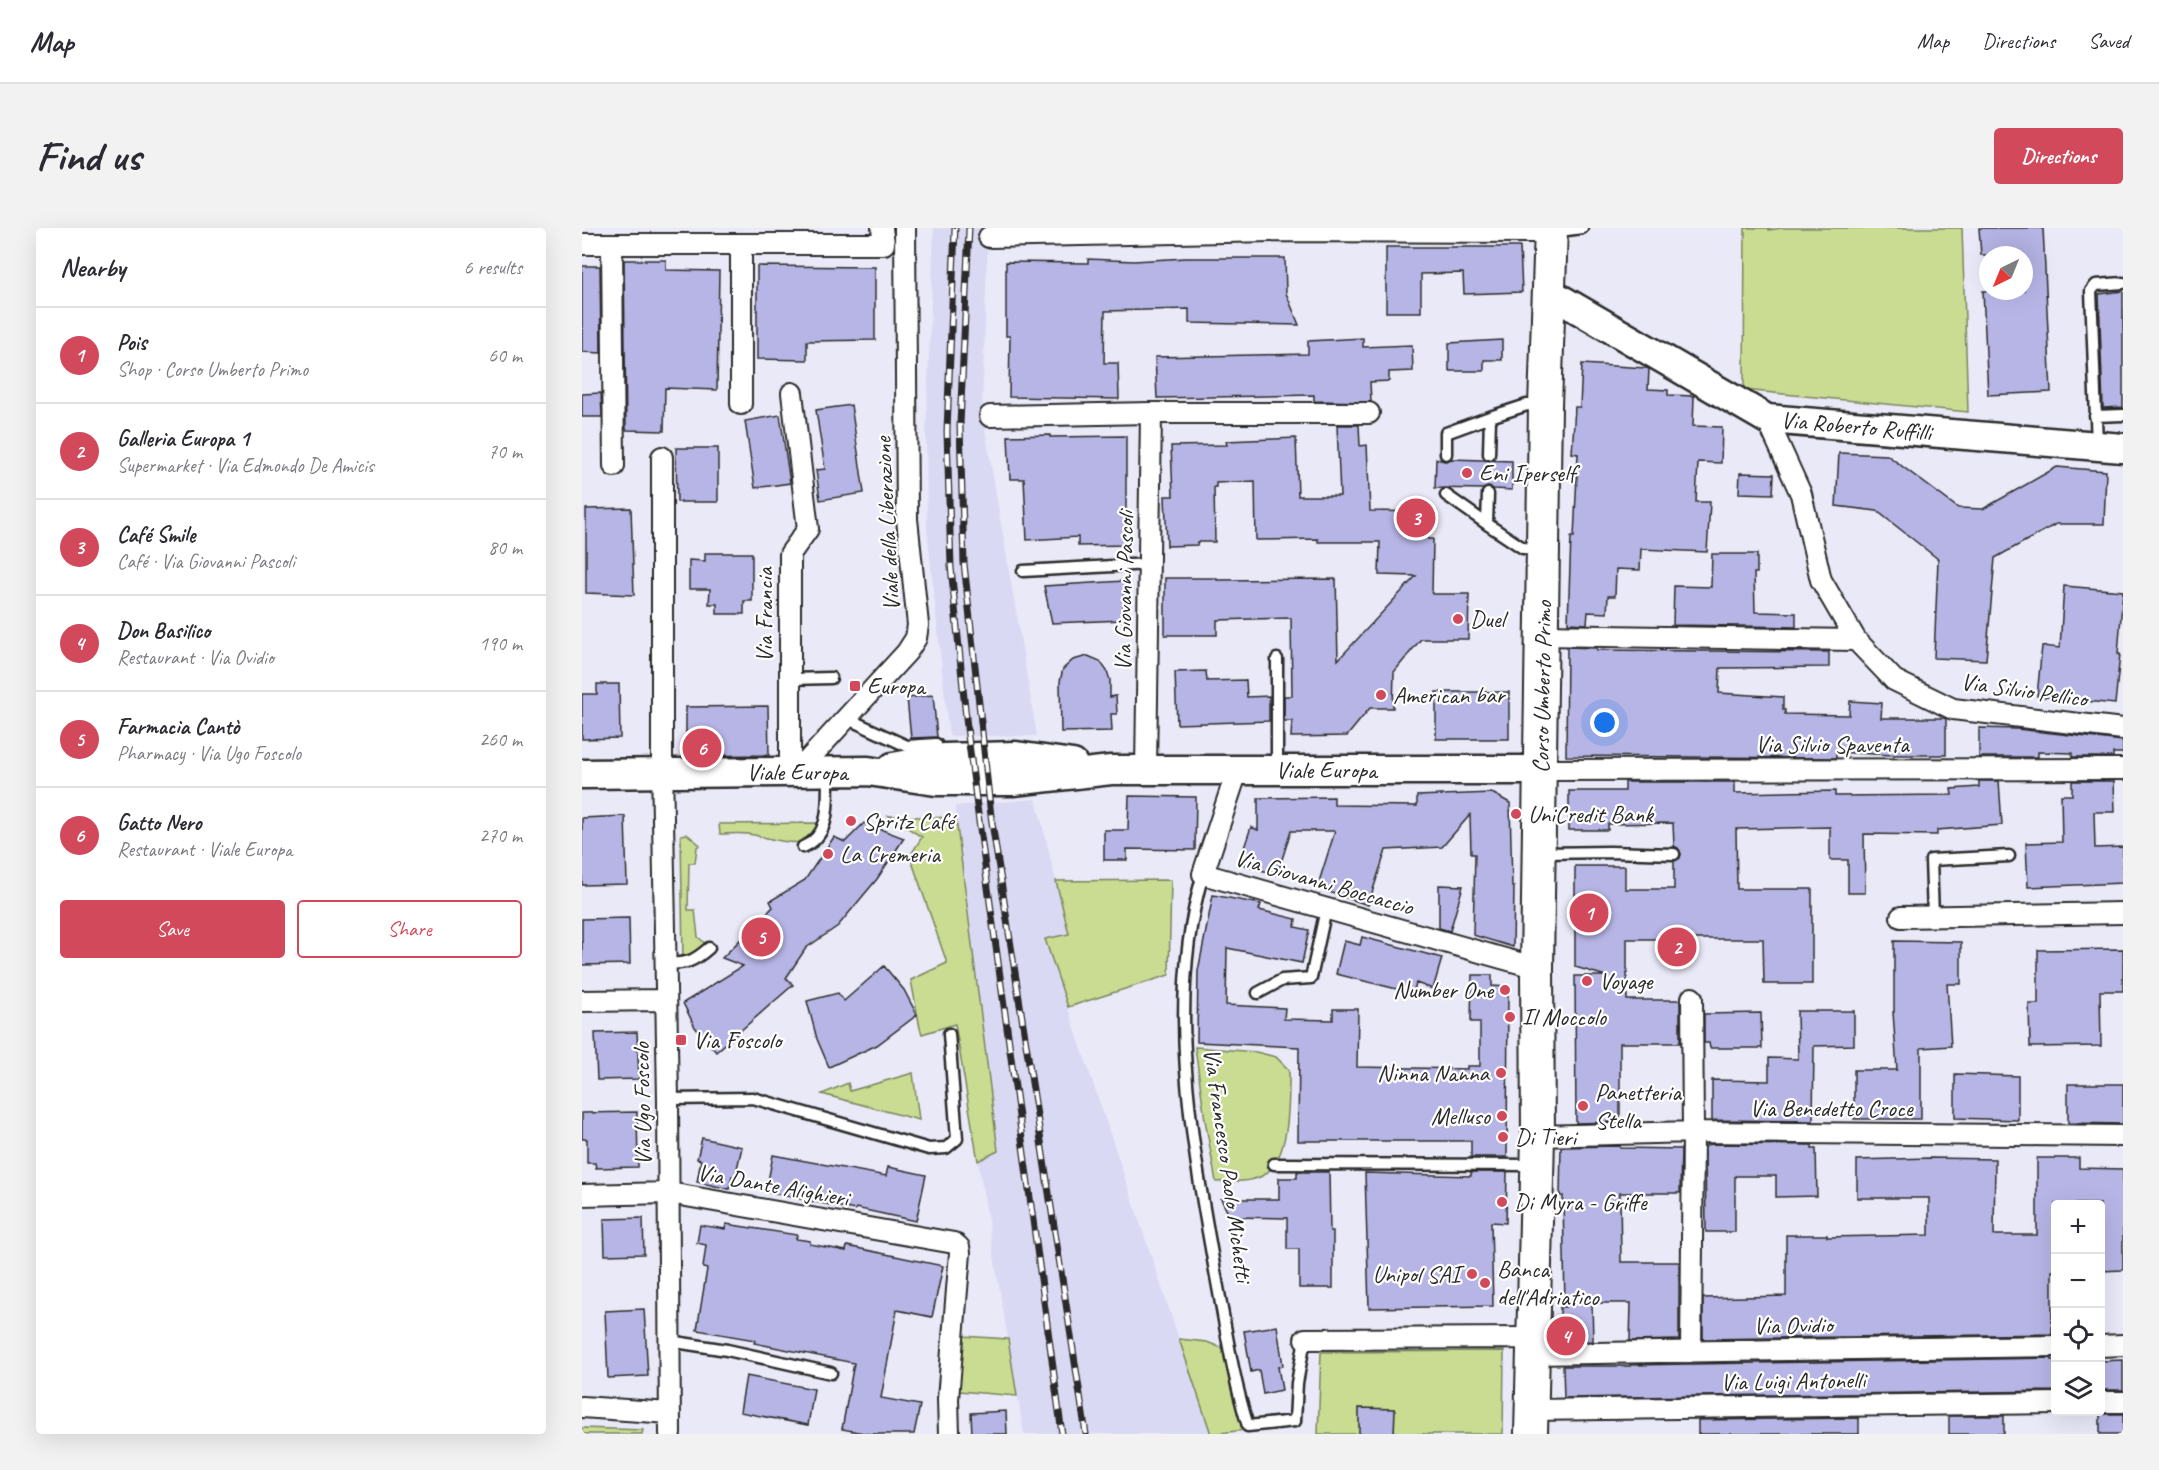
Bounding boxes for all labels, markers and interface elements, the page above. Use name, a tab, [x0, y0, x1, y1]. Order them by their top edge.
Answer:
text: Map	[30, 24, 73, 59]
text: Map	[1917, 28, 1949, 54]
text: Directions	[1982, 28, 2055, 54]
text: Saved	[2088, 28, 2129, 54]
button: Directions	[1994, 128, 2123, 184]
text: Find us	[36, 130, 141, 183]
north arrow	[1979, 246, 2033, 300]
text: Nearby	[60, 251, 125, 284]
text: 6 results	[463, 255, 522, 280]
text: Pois	[117, 329, 147, 357]
text: 1	[75, 343, 84, 368]
text: 60 m	[488, 343, 522, 368]
text: Shop · Corso Umberto Primo	[117, 357, 308, 382]
street label: Via Roberto Ruffilli	[1780, 404, 1935, 448]
text: Galleria Europa 1	[117, 425, 249, 453]
street label: Viale della Liberazione	[867, 434, 907, 612]
text: 2	[75, 439, 84, 464]
text: 70 m	[488, 439, 522, 464]
text: Supermarket · Via Edmondo De Amicis	[117, 453, 374, 478]
place label: Eni Iperself	[1479, 458, 1581, 488]
marker: Eni Iperself	[1460, 466, 1474, 480]
pin: 3	[1396, 496, 1436, 540]
street label: Via Giovanni Pascoli	[1108, 507, 1140, 671]
text: Café Smile	[117, 521, 195, 549]
text: 3	[75, 535, 84, 560]
text: 80 m	[488, 535, 522, 560]
text: Café · Via Giovanni Pascoli	[117, 549, 295, 574]
street label: Via Francia	[749, 566, 779, 662]
street label: Corso Umberto Primo	[1525, 599, 1559, 773]
place label: Duel	[1470, 604, 1509, 634]
marker: Duel	[1451, 612, 1465, 626]
text: Don Basilico	[117, 617, 210, 645]
text: 4	[75, 631, 84, 656]
text: 190 m	[479, 631, 522, 656]
text: Restaurant · Via Ovidio	[117, 645, 274, 670]
street label: Via Silvio Pellico	[1959, 666, 2091, 714]
place label: Europa	[867, 671, 927, 701]
marker: Europa	[848, 679, 862, 693]
place label: American bar	[1393, 680, 1507, 710]
marker: American bar	[1374, 688, 1388, 702]
your location	[1590, 708, 1619, 737]
text: Farmacia Cantò	[117, 713, 239, 741]
pin: 6	[682, 726, 722, 770]
text: 5	[75, 727, 84, 752]
text: 260 m	[479, 727, 522, 752]
street label: Via Silvio Spaventa	[1755, 729, 1910, 759]
text: Pharmacy · Via Ugo Foscolo	[117, 741, 301, 766]
street label: Viale Europa	[1275, 755, 1379, 785]
street label: Viale Europa	[746, 757, 850, 787]
place label: UniCredit Bank	[1528, 799, 1655, 829]
place label: Spritz Café	[863, 806, 958, 836]
marker: UniCredit Bank	[1509, 807, 1523, 821]
text: Gatto Nero	[117, 809, 201, 837]
marker: Spritz Café	[844, 814, 858, 828]
text: 6	[75, 823, 84, 848]
text: 270 m	[479, 823, 522, 848]
text: Restaurant · Viale Europa	[117, 837, 292, 862]
place label: La Cremeria	[840, 839, 941, 869]
street label: Via Giovanni Boccaccio	[1231, 842, 1418, 922]
marker: La Cremeria	[821, 847, 835, 861]
pin: 1	[1570, 890, 1608, 936]
button: Save	[60, 900, 285, 958]
button: Share	[297, 900, 522, 958]
pin: 5	[742, 914, 780, 960]
pin: 2	[1658, 924, 1696, 970]
place label: Voyage	[1599, 966, 1655, 996]
marker: Voyage	[1580, 974, 1594, 988]
place label: Number One	[1393, 975, 1495, 1005]
marker: Number One	[1498, 983, 1512, 997]
place label: Il Moccolo	[1522, 1002, 1608, 1032]
marker: Il Moccolo	[1503, 1010, 1517, 1024]
place label: Via Foscolo	[693, 1025, 784, 1055]
marker: Via Foscolo	[674, 1033, 688, 1047]
street label: Via Ugo Foscolo	[626, 1041, 658, 1166]
street label: Via Francesco Paolo Michetti	[1197, 1046, 1260, 1286]
place label: Ninna Nanna	[1377, 1058, 1491, 1088]
marker: Ninna Nanna	[1494, 1066, 1508, 1080]
place label: Panetteria Stella	[1595, 1077, 1682, 1135]
street label: Via Benedetto Croce	[1750, 1093, 1915, 1123]
marker: Panetteria Stella	[1576, 1099, 1590, 1113]
place label: Melluso	[1431, 1101, 1492, 1131]
marker: Melluso	[1495, 1109, 1509, 1123]
place label: Di Tieri	[1515, 1122, 1579, 1152]
marker: Di Tieri	[1496, 1130, 1510, 1144]
street label: Via Dante Alighieri	[695, 1157, 853, 1214]
place label: Di Myra - Griffe	[1514, 1187, 1649, 1217]
marker: Di Myra - Griffe	[1495, 1195, 1509, 1209]
map controls	[2051, 1200, 2105, 1416]
button: +	[2051, 1200, 2105, 1254]
place label: Banca dell'Adriatico	[1497, 1254, 1600, 1312]
button: −	[2051, 1254, 2105, 1308]
place label: Unipol SAI	[1372, 1259, 1465, 1289]
marker: Unipol SAI	[1465, 1267, 1479, 1281]
marker: Banca dell'Adriatico	[1478, 1276, 1492, 1290]
button: locate	[2051, 1308, 2105, 1362]
street label: Via Ovidio	[1753, 1309, 1835, 1341]
pin: 4	[1546, 1314, 1586, 1358]
button: layers	[2051, 1362, 2105, 1416]
street label: Via Luigi Antonelli	[1720, 1365, 1868, 1397]

